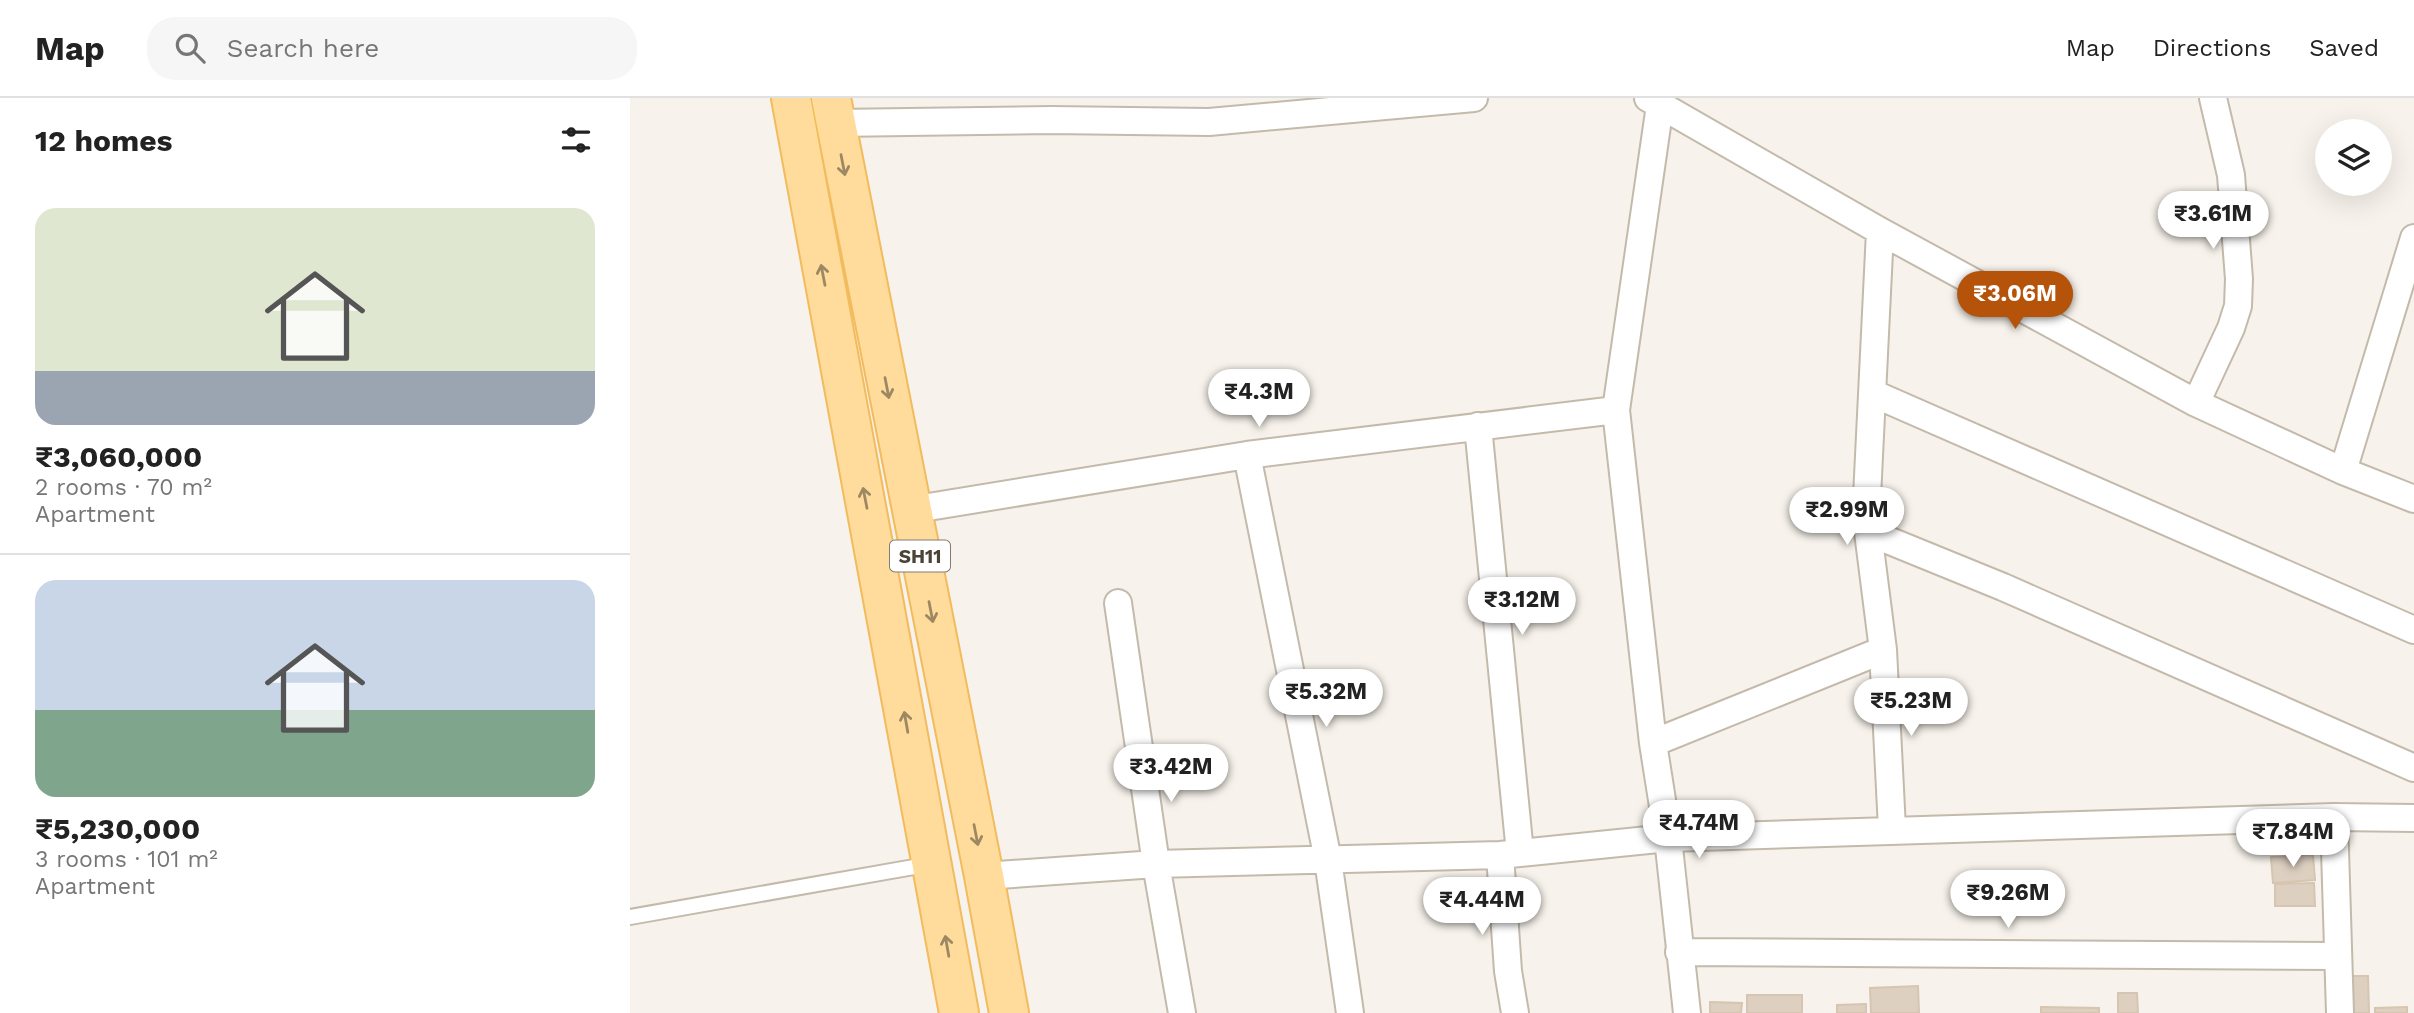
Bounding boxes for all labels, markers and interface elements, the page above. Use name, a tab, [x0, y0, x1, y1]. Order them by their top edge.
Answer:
search box	[147, 17, 637, 80]
text: Map	[35, 29, 105, 68]
icon: search	[171, 29, 209, 67]
text: Search here	[227, 33, 379, 63]
text: Map	[2066, 34, 2115, 62]
text: Directions	[2153, 34, 2271, 62]
text: Saved	[2309, 34, 2379, 62]
map controls	[2315, 119, 2392, 196]
button: layers	[2315, 119, 2392, 196]
icon: filters	[557, 121, 595, 159]
text: 12 homes	[35, 123, 173, 158]
one-way arrow	[837, 153, 851, 176]
pin: ₹3.61M	[2156, 192, 2270, 251]
text: ₹3.61M	[2174, 200, 2252, 227]
icon: home	[252, 253, 378, 379]
one-way arrow	[815, 264, 829, 287]
pin: ₹3.06M	[1958, 272, 2072, 331]
text: ₹3.06M	[1973, 280, 2057, 307]
pin: ₹4.3M	[1210, 370, 1308, 429]
one-way arrow	[880, 376, 894, 399]
text: ₹4.3M	[1224, 378, 1294, 405]
text: ₹3,060,000	[35, 439, 202, 474]
text: 2 rooms · 70 m²	[35, 474, 212, 501]
one-way arrow	[857, 487, 871, 510]
pin: ₹2.99M	[1790, 488, 1904, 547]
text: ₹2.99M	[1805, 496, 1889, 523]
text: Apartment	[35, 501, 155, 528]
road number: SH11	[890, 540, 950, 572]
pin: ₹3.12M	[1465, 578, 1579, 637]
text: ₹3.12M	[1484, 586, 1560, 613]
one-way arrow	[924, 600, 938, 623]
icon: home	[252, 625, 378, 751]
pin: ₹5.32M	[1269, 670, 1383, 729]
text: ₹5.32M	[1285, 678, 1367, 705]
pin: ₹5.23M	[1854, 678, 1968, 738]
text: ₹5.23M	[1870, 687, 1952, 714]
one-way arrow	[899, 711, 912, 734]
pin: ₹3.42M	[1114, 744, 1228, 804]
text: ₹3.42M	[1129, 753, 1213, 780]
pin: ₹4.74M	[1642, 800, 1756, 860]
text: ₹4.74M	[1659, 809, 1739, 836]
pin: ₹7.84M	[2236, 810, 2350, 869]
text: ₹5,230,000	[35, 811, 200, 846]
text: ₹7.84M	[2252, 818, 2334, 845]
one-way arrow	[969, 823, 983, 846]
text: 3 rooms · 101 m²	[35, 846, 218, 873]
pin: ₹9.26M	[1951, 870, 2065, 930]
text: Apartment	[35, 873, 155, 900]
pin: ₹4.44M	[1425, 878, 1539, 937]
text: ₹9.26M	[1966, 879, 2050, 906]
text: ₹4.44M	[1439, 886, 1525, 913]
one-way arrow	[940, 935, 953, 958]

